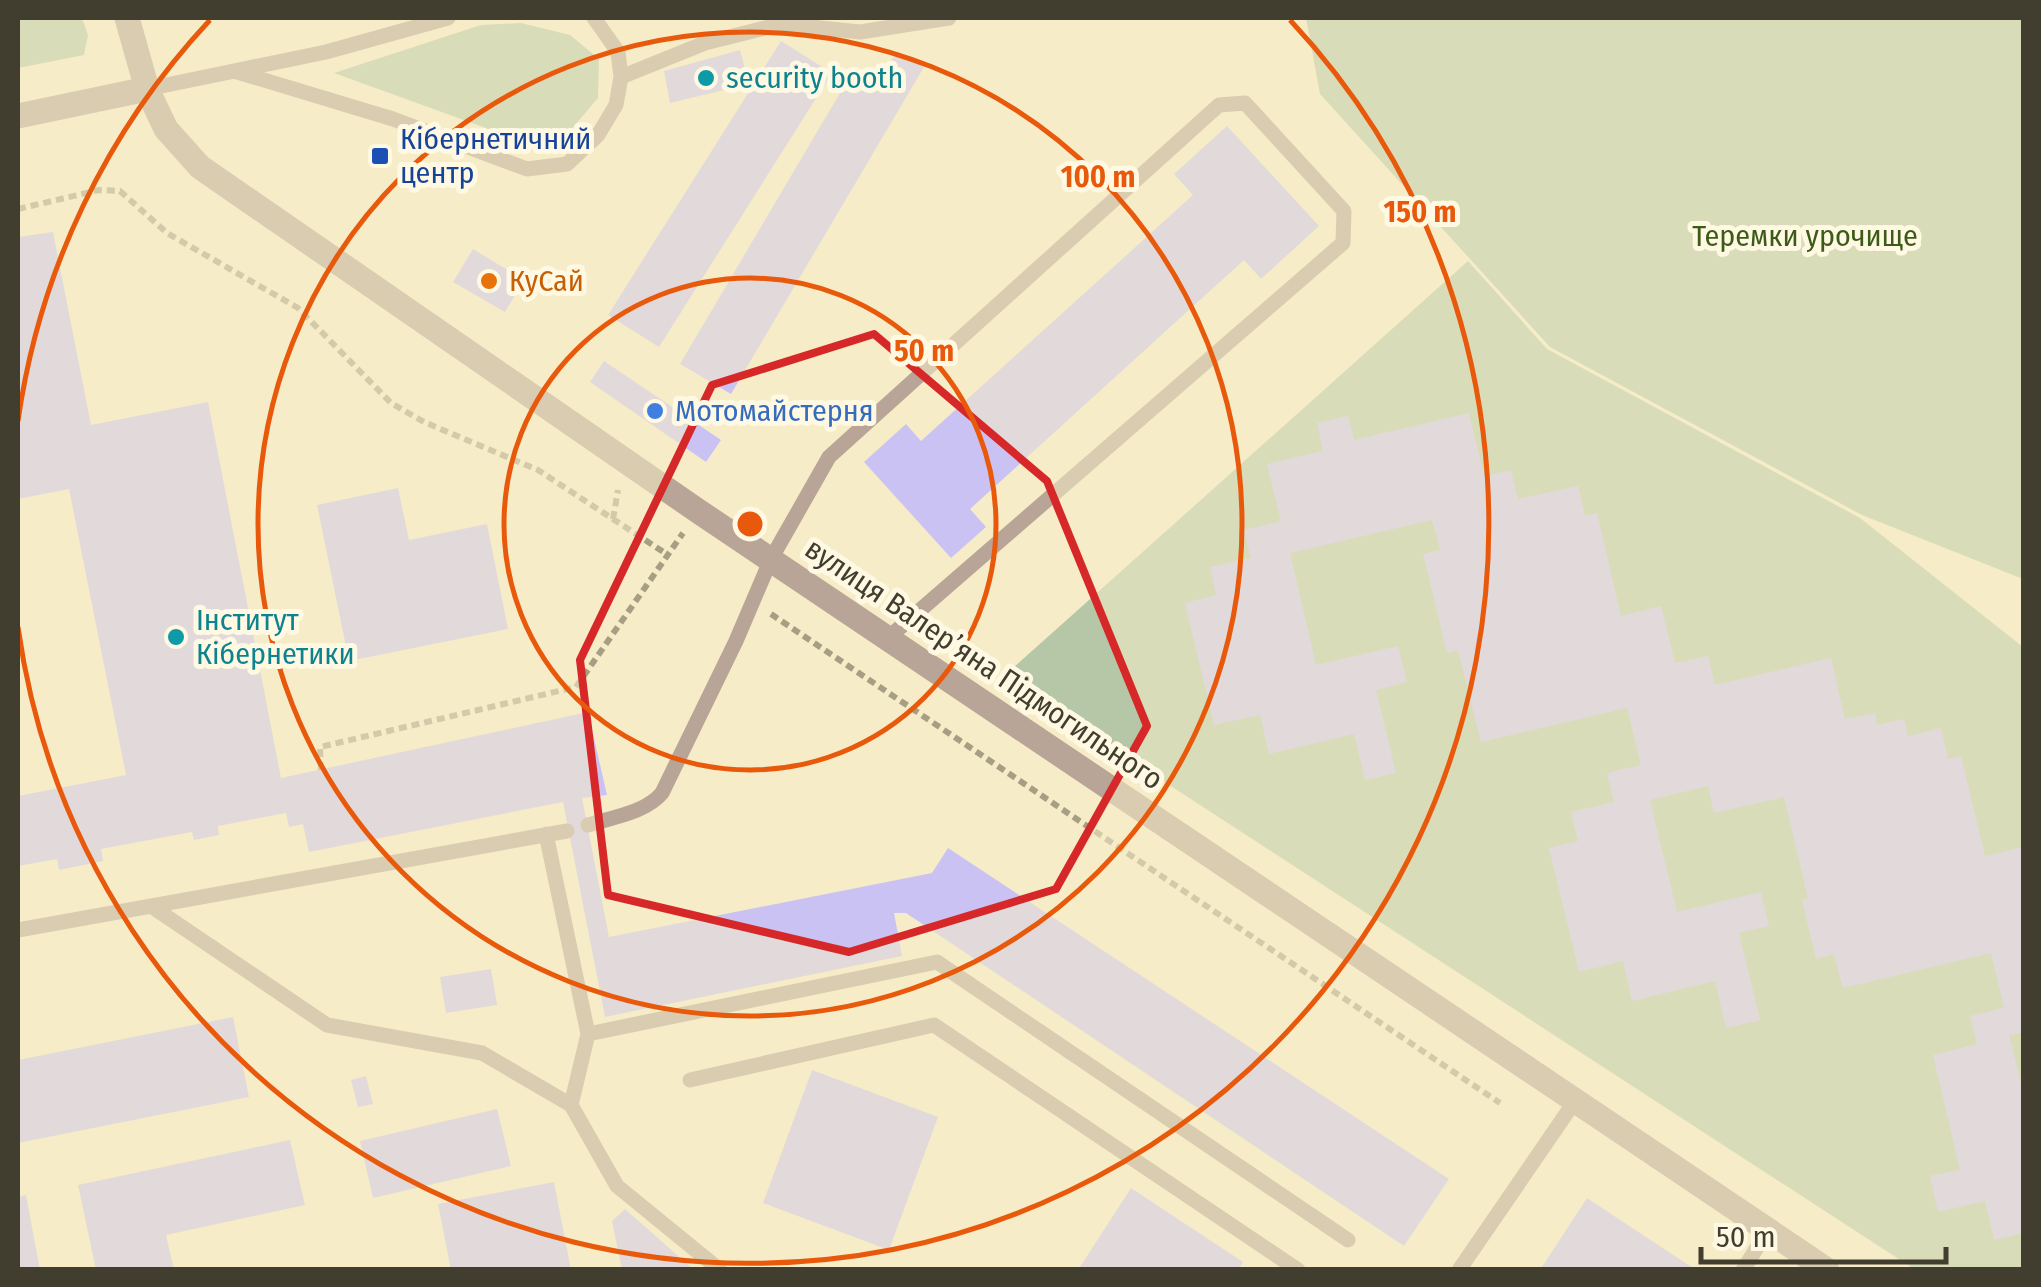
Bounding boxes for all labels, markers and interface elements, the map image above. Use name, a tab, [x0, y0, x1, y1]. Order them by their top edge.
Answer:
place label: security booth	[726, 60, 903, 96]
marker: security booth	[695, 67, 717, 89]
place label: Кібернетичний центр	[400, 121, 591, 191]
marker: Кібернетичний центр	[369, 145, 391, 167]
text: 100 m	[1061, 159, 1135, 195]
text: 150 m	[1384, 194, 1456, 230]
park label: Теремки урочище	[1692, 218, 1918, 254]
place label: КуСай	[509, 263, 584, 299]
marker: КуСай	[478, 270, 500, 292]
text: 50 m	[894, 333, 954, 369]
place label: Мотомайстерня	[675, 393, 874, 429]
marker: Мотомайстерня	[644, 400, 666, 422]
centre of rings	[732, 506, 768, 542]
street label: вулиця Валерʼяна Підмогильного	[798, 531, 1170, 797]
place label: Інститут Кібернетики	[196, 602, 355, 672]
marker: Інститут Кібернетики	[165, 626, 187, 648]
scale bar	[1701, 1202, 1946, 1264]
text: 50 m	[1716, 1219, 1776, 1255]

